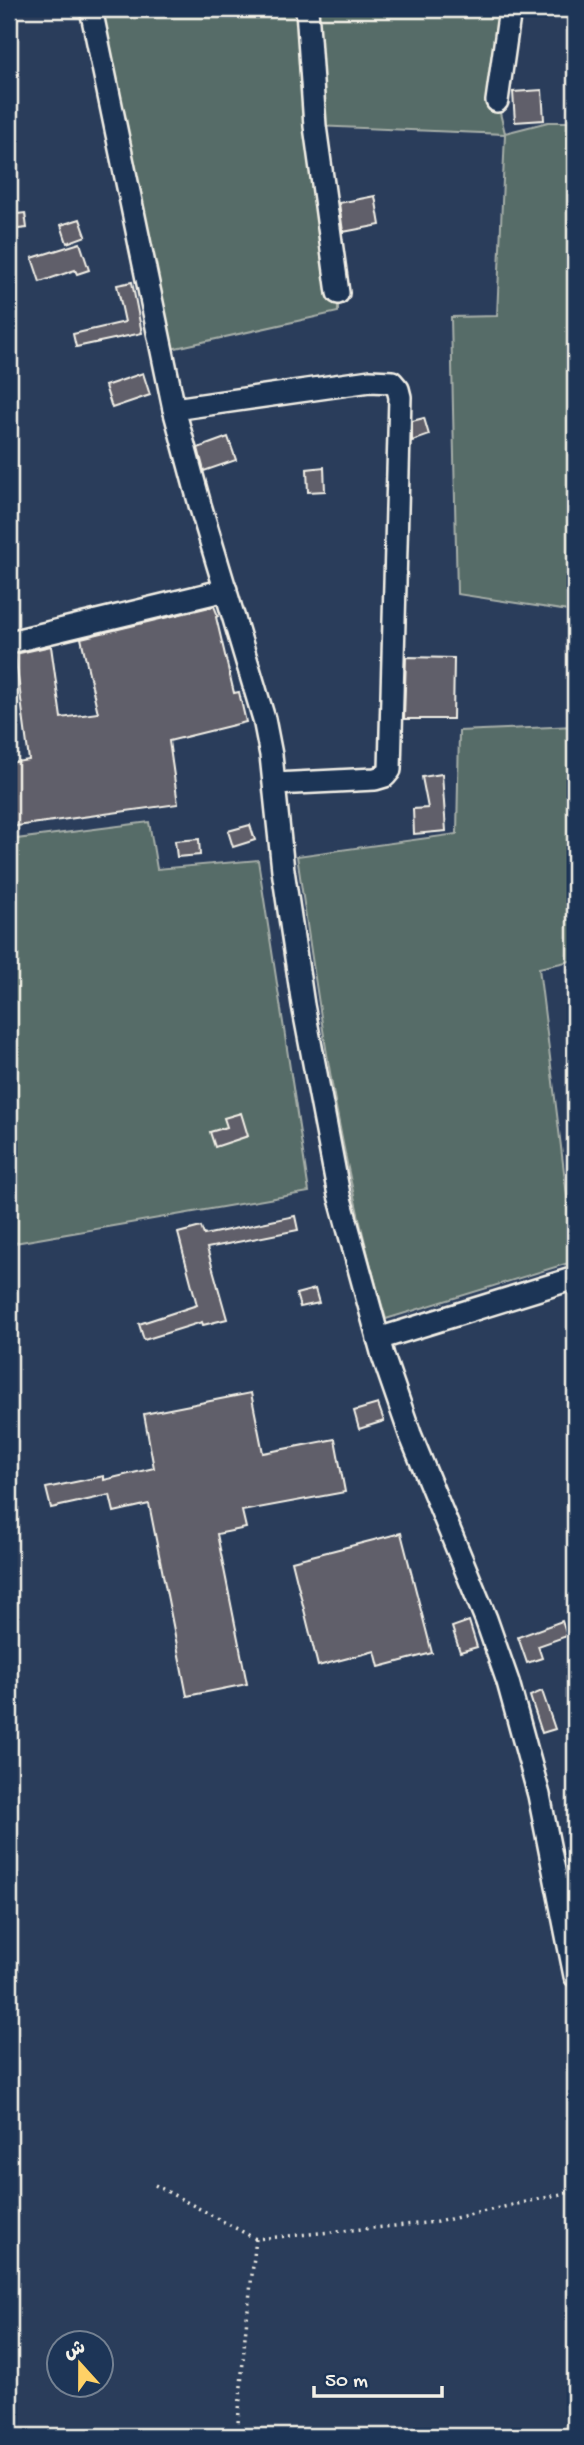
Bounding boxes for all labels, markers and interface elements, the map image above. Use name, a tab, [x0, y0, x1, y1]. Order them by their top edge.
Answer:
north arrow	[46, 2330, 116, 2400]
text: ش	[61, 2337, 89, 2366]
scale bar	[314, 2354, 442, 2398]
text: 50 m	[325, 2370, 368, 2395]

